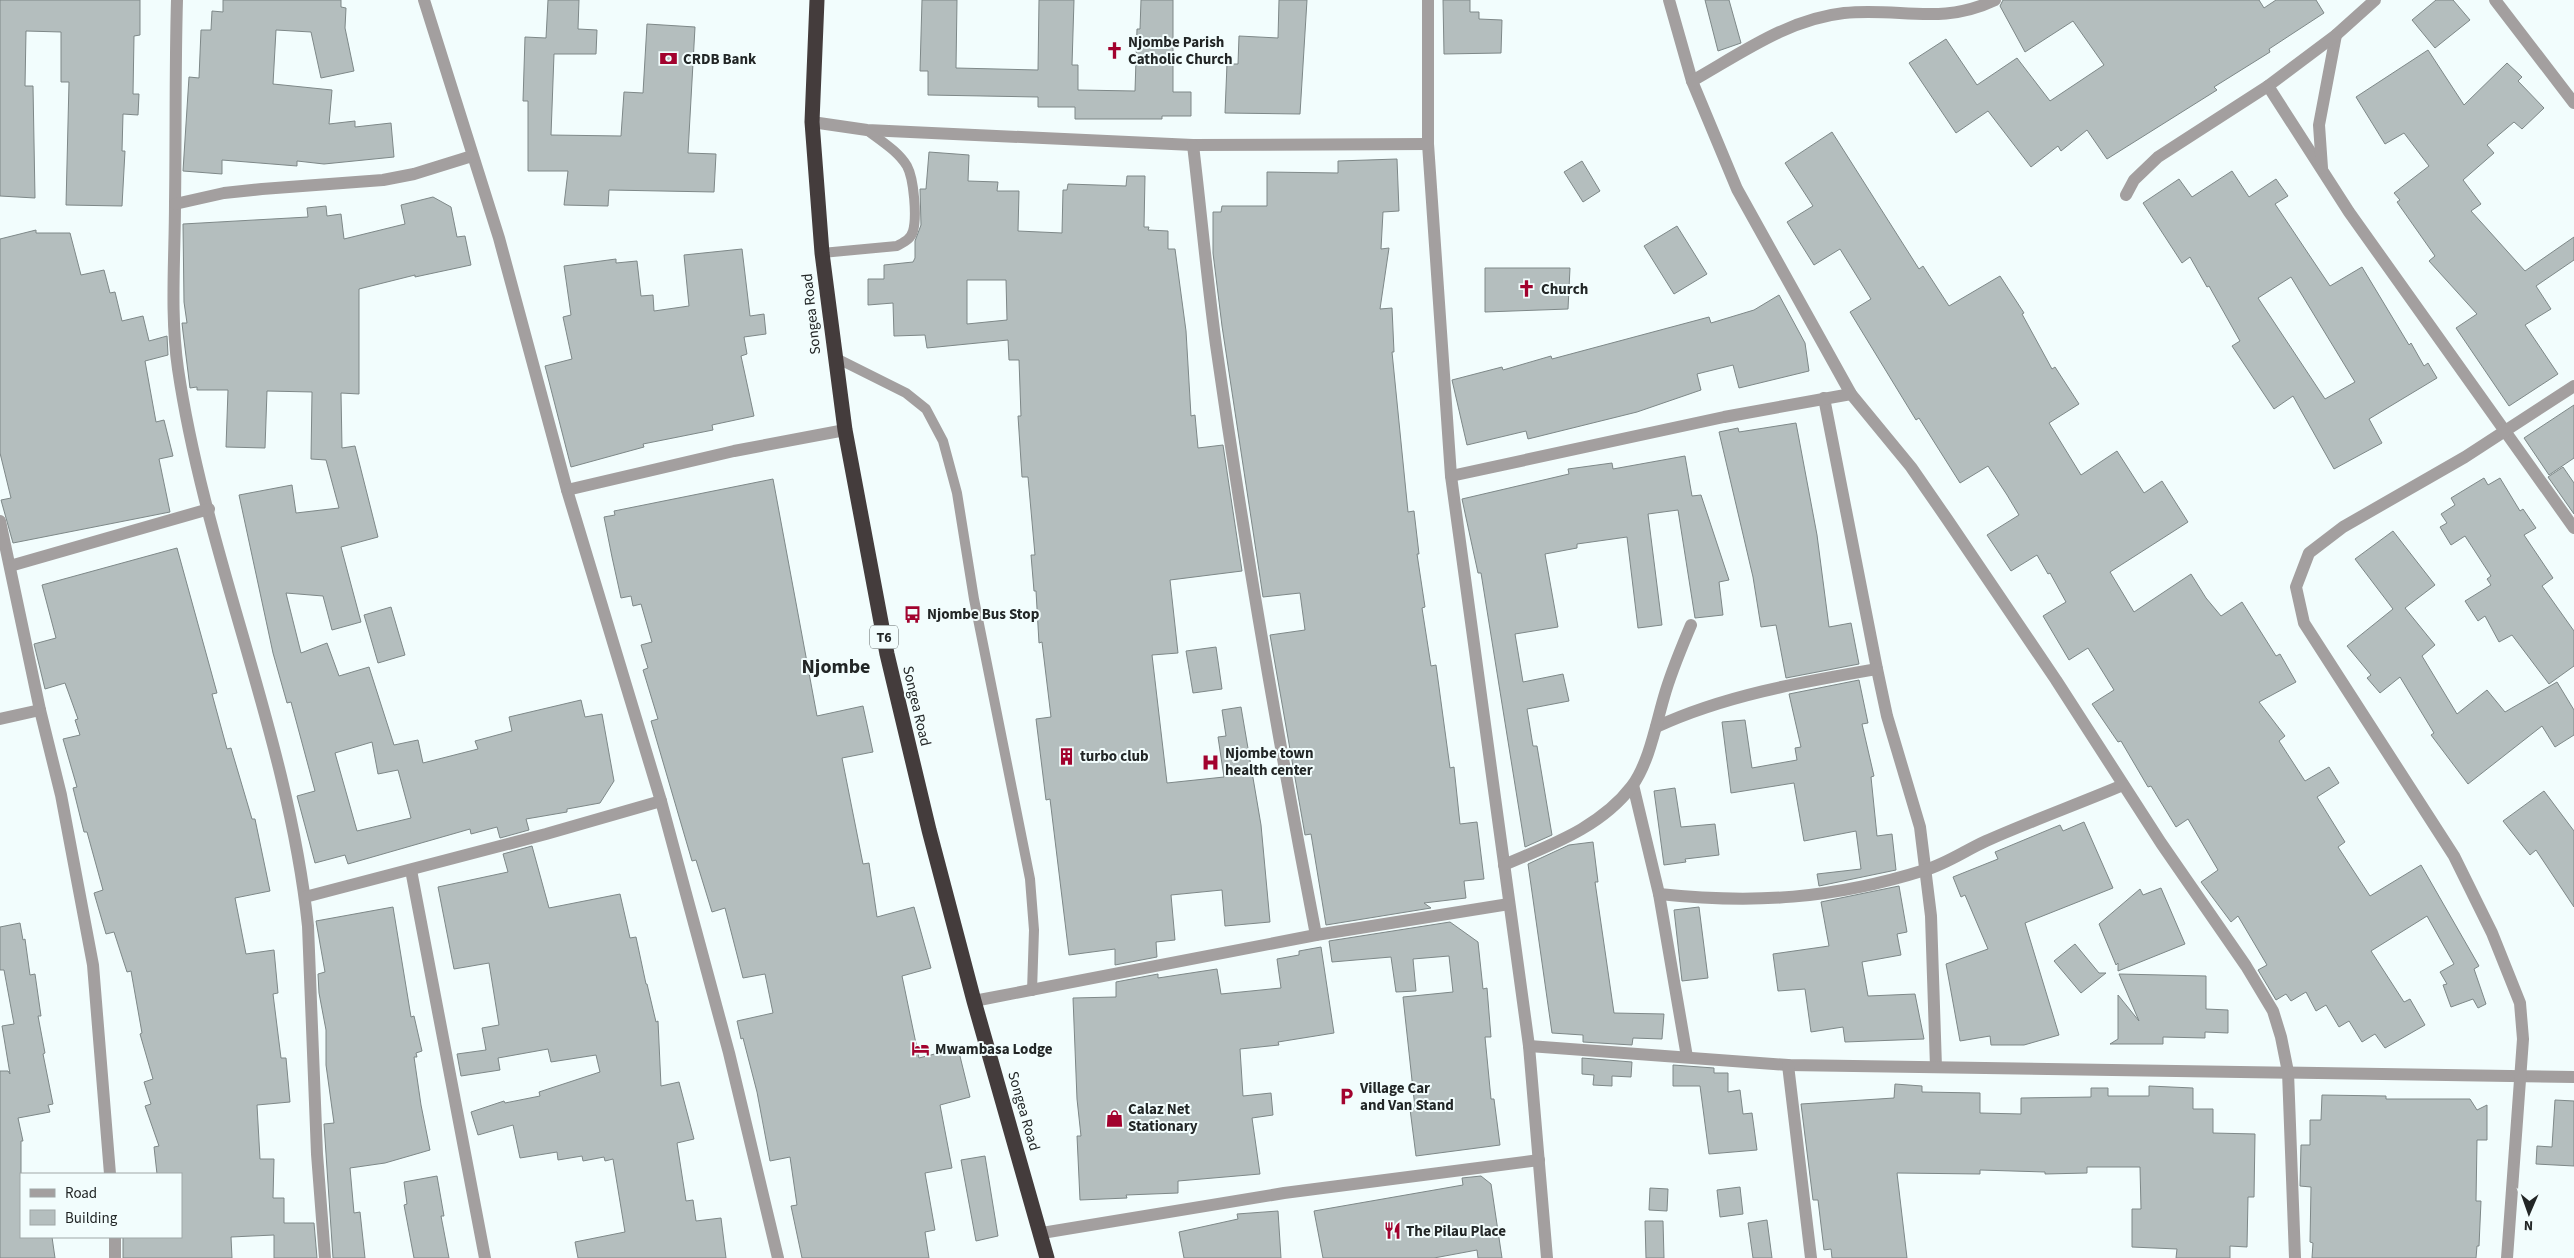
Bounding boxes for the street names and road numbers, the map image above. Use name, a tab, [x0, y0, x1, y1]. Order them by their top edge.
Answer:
street label: Songea Road	[797, 272, 826, 356]
road number: T6	[870, 626, 898, 649]
street label: Songea Road	[897, 664, 936, 748]
street label: Songea Road	[1002, 1069, 1045, 1153]

